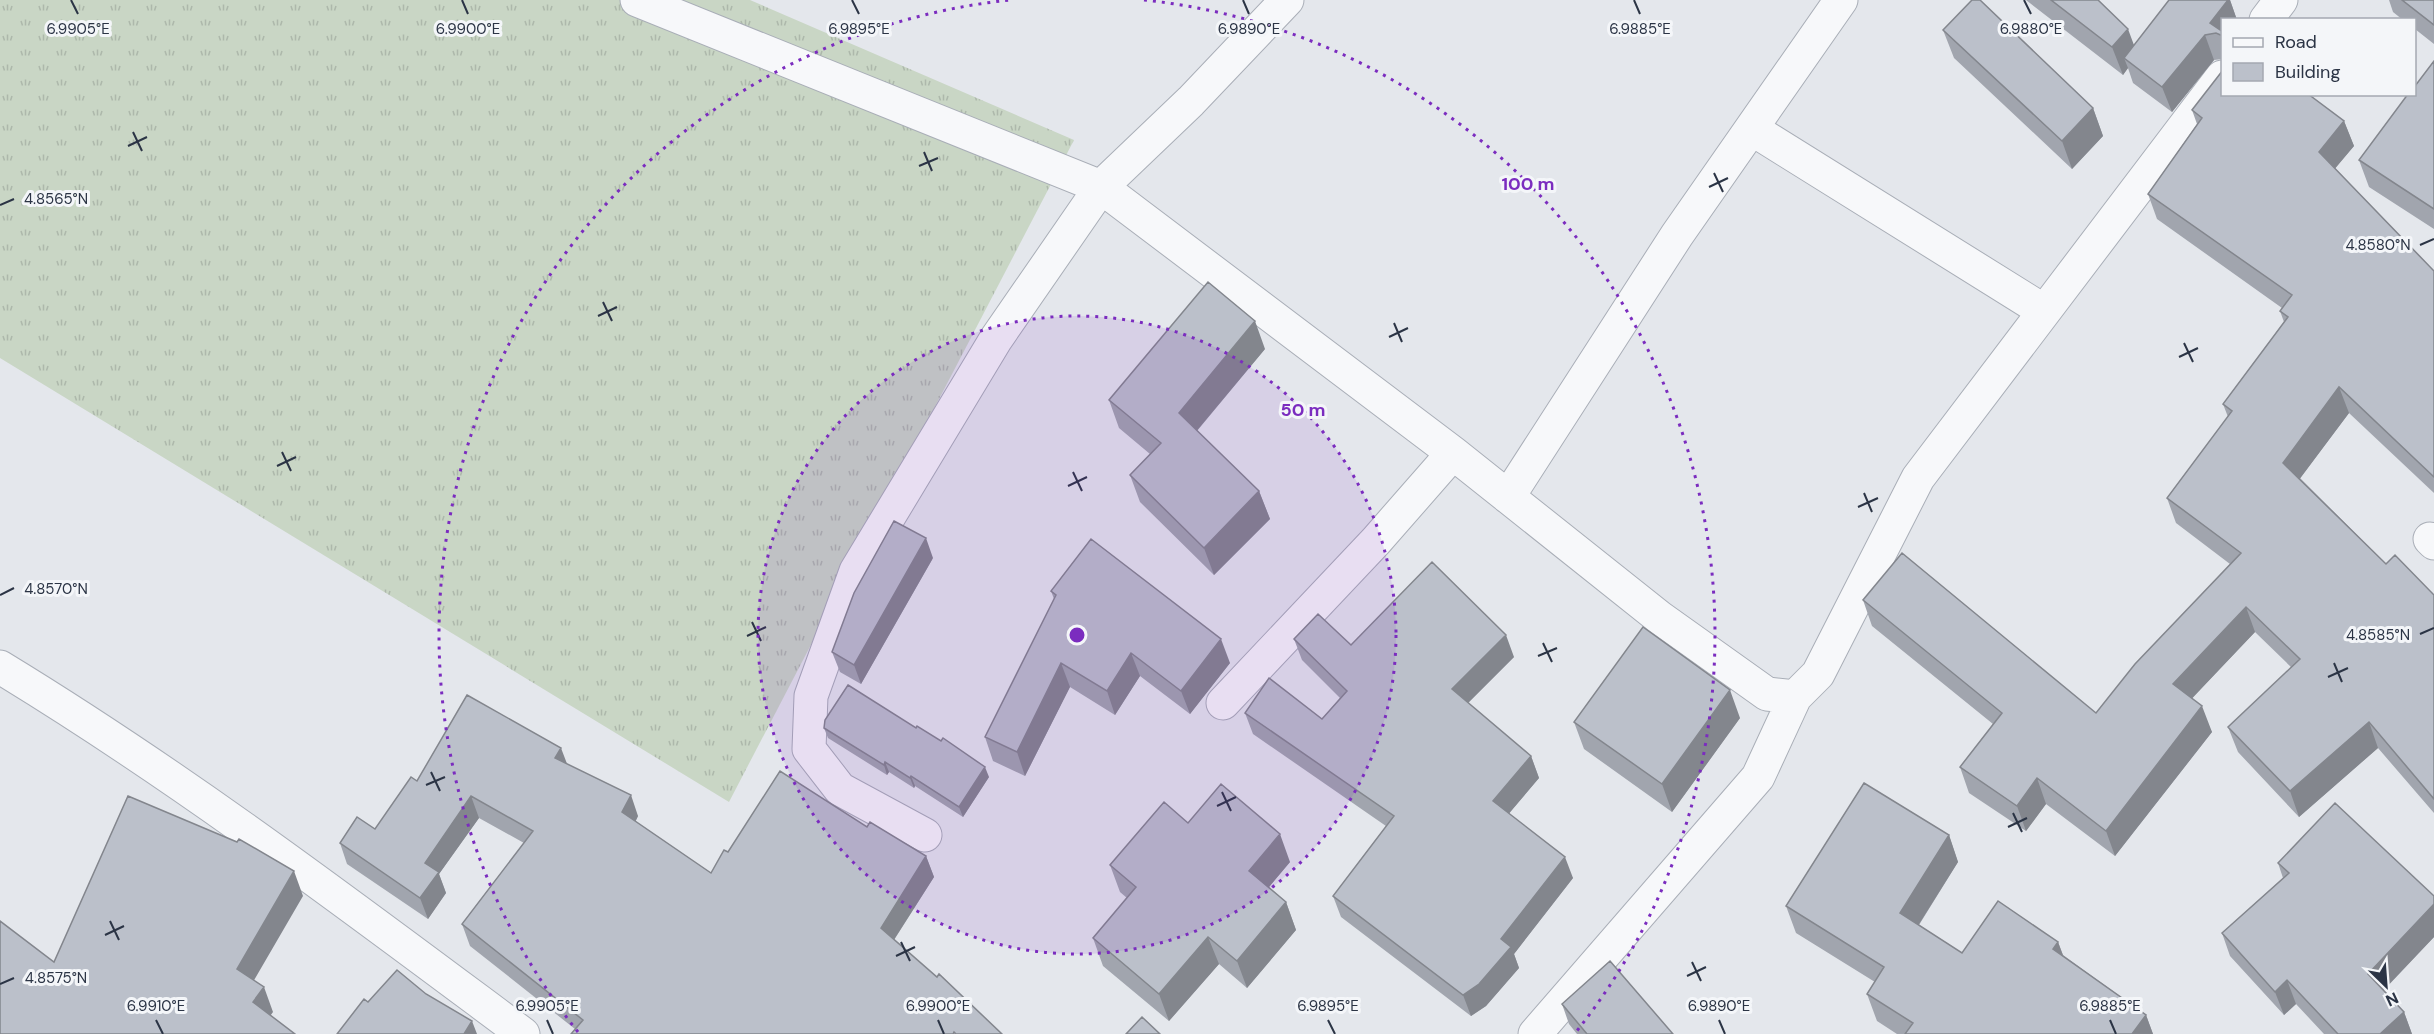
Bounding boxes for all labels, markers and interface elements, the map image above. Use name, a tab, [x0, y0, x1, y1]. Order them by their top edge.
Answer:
legend	[2221, 18, 2416, 96]
text: 6.9905°E	[46, 19, 110, 39]
text: 6.9900°E	[436, 19, 500, 39]
text: 6.9895°E	[828, 19, 890, 39]
text: 6.9890°E	[1218, 19, 1280, 39]
text: 6.9885°E	[1609, 19, 1671, 39]
text: 6.9880°E	[2000, 19, 2062, 39]
text: Road	[2275, 30, 2317, 54]
text: Building	[2275, 60, 2340, 84]
text: 100 m	[1501, 172, 1555, 196]
text: 4.8565°N	[24, 189, 88, 209]
text: 4.8580°N	[2345, 235, 2411, 255]
text: 50 m	[1280, 398, 1326, 422]
text: 4.8570°N	[24, 579, 88, 599]
centre of rings	[1067, 625, 1087, 645]
text: 4.8585°N	[2346, 625, 2410, 645]
north arrow	[2356, 956, 2416, 1016]
text: 4.8575°N	[25, 968, 87, 988]
text: N	[2382, 987, 2402, 1011]
text: 6.9910°E	[127, 996, 185, 1016]
text: 6.9905°E	[515, 996, 579, 1016]
text: 6.9900°E	[906, 996, 970, 1016]
text: 6.9895°E	[1297, 996, 1359, 1016]
text: 6.9890°E	[1688, 996, 1750, 1016]
text: 6.9885°E	[2079, 996, 2141, 1016]

